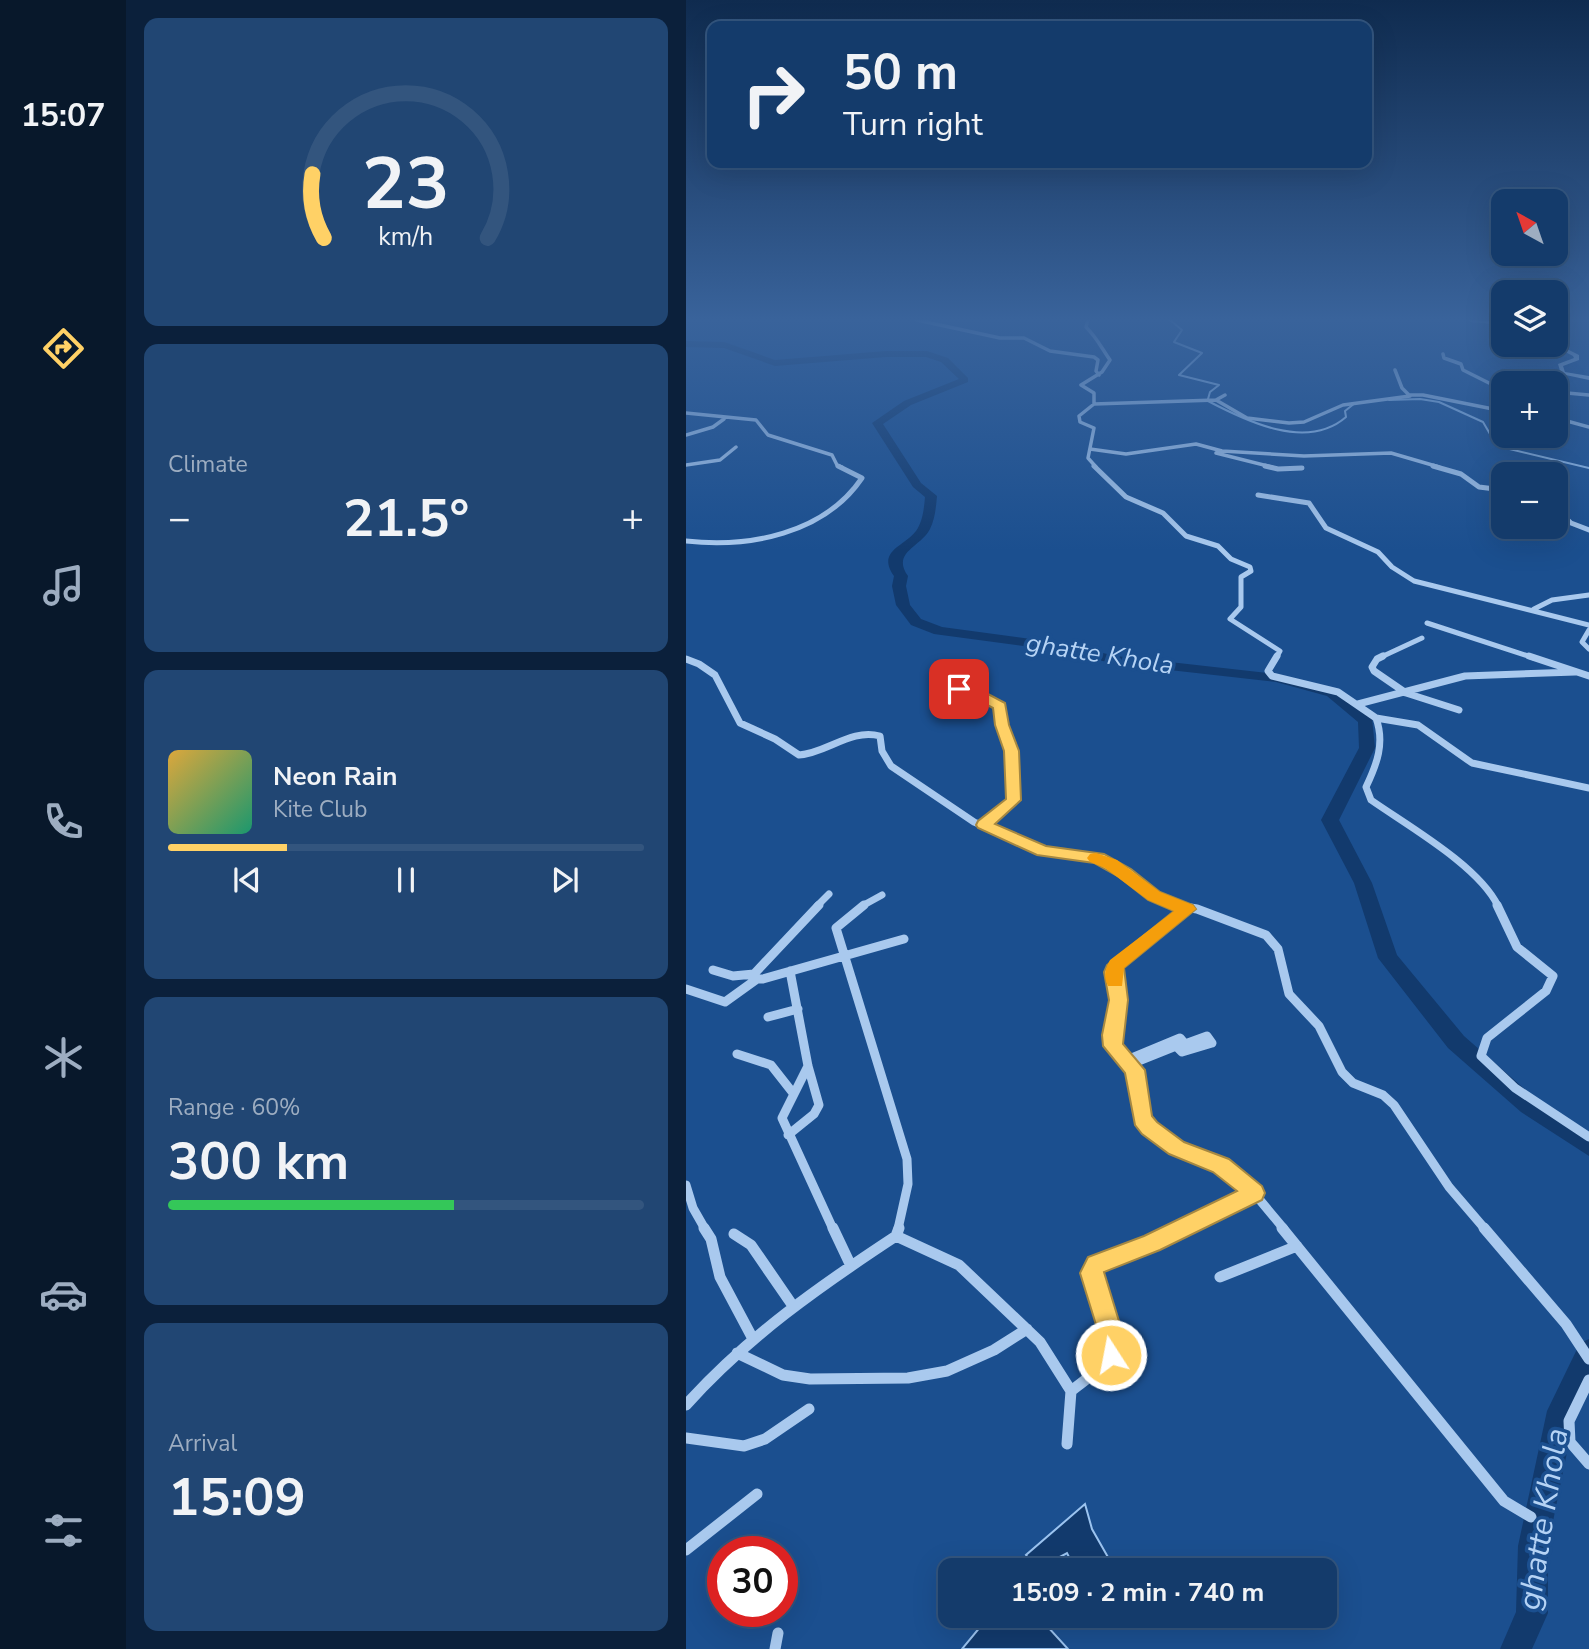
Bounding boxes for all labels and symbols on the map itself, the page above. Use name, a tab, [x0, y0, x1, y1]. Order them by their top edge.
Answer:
north arrow	[1491, 189, 1568, 266]
water label: ghatte Khola	[1024, 625, 1176, 683]
pin	[929, 659, 989, 719]
position arrow	[1074, 1318, 1148, 1392]
water label: ghatte Khola	[1507, 1425, 1579, 1613]
speed limit sign: 30	[707, 1536, 798, 1627]

